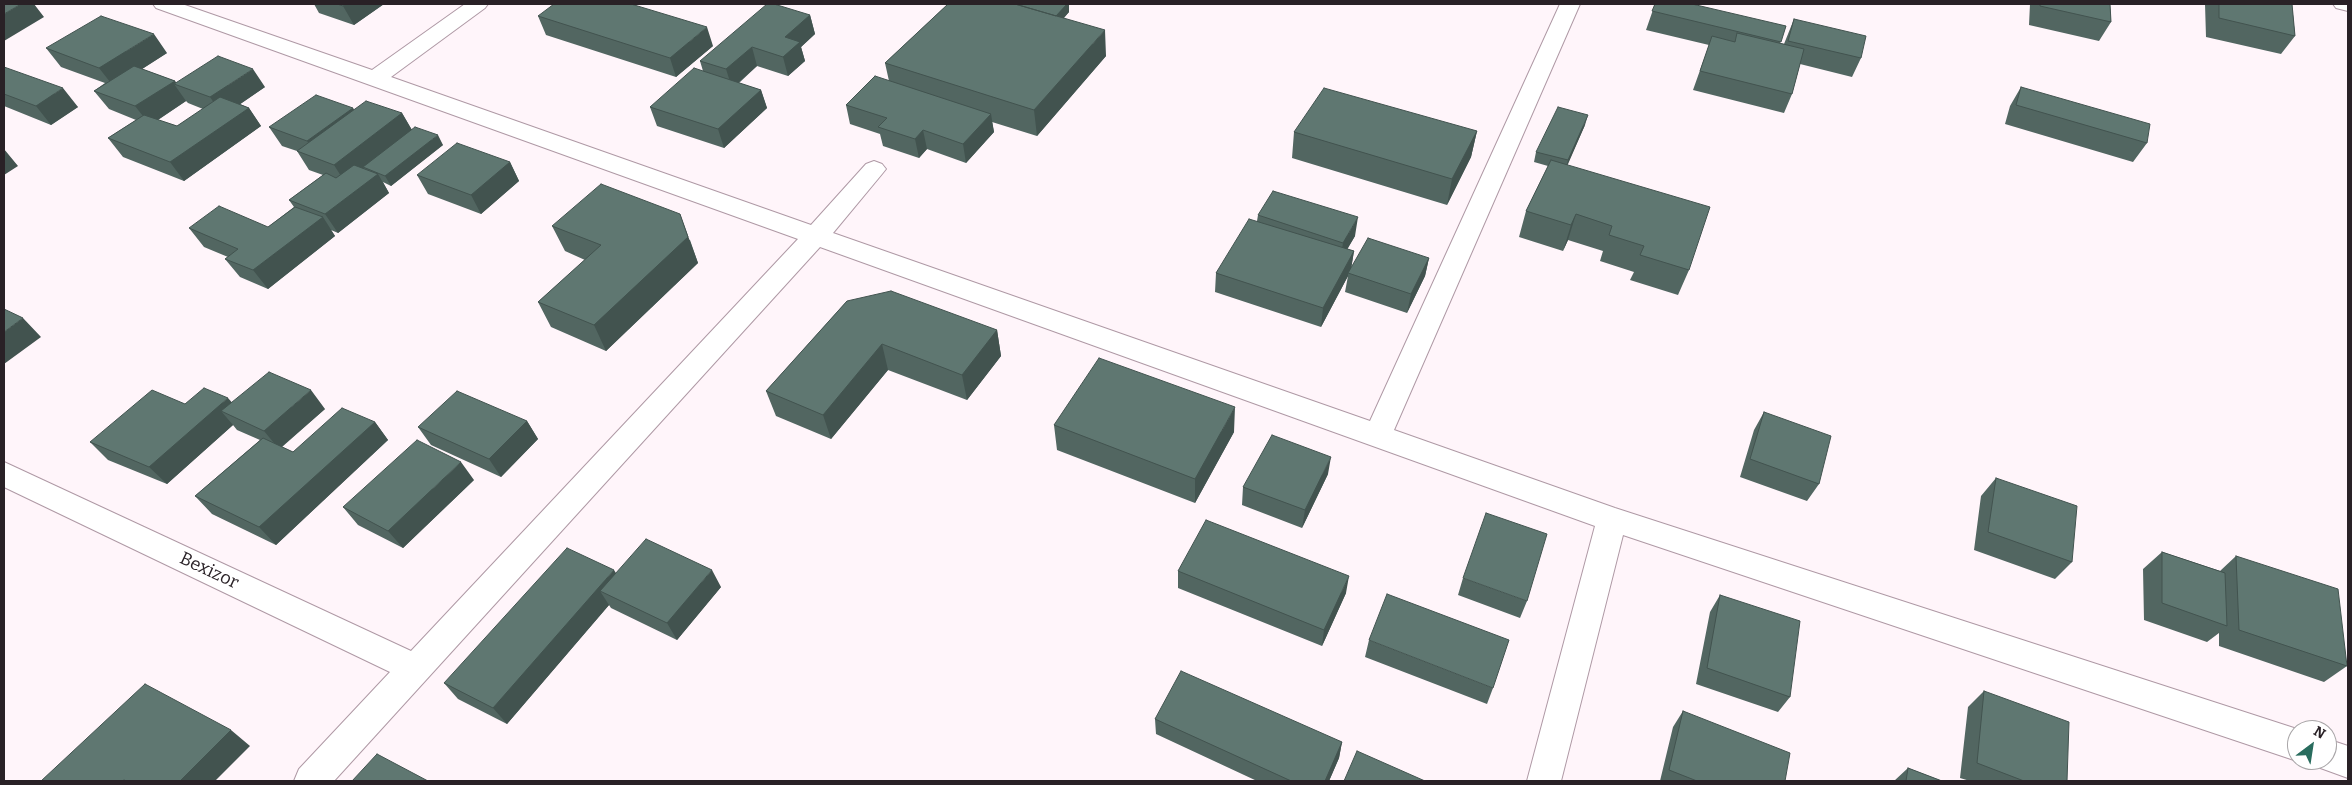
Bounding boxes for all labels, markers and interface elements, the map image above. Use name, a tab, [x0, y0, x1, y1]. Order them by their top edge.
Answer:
street label: Bexizor	[176, 548, 242, 594]
north arrow	[2287, 720, 2337, 770]
text: N	[2310, 723, 2328, 743]

